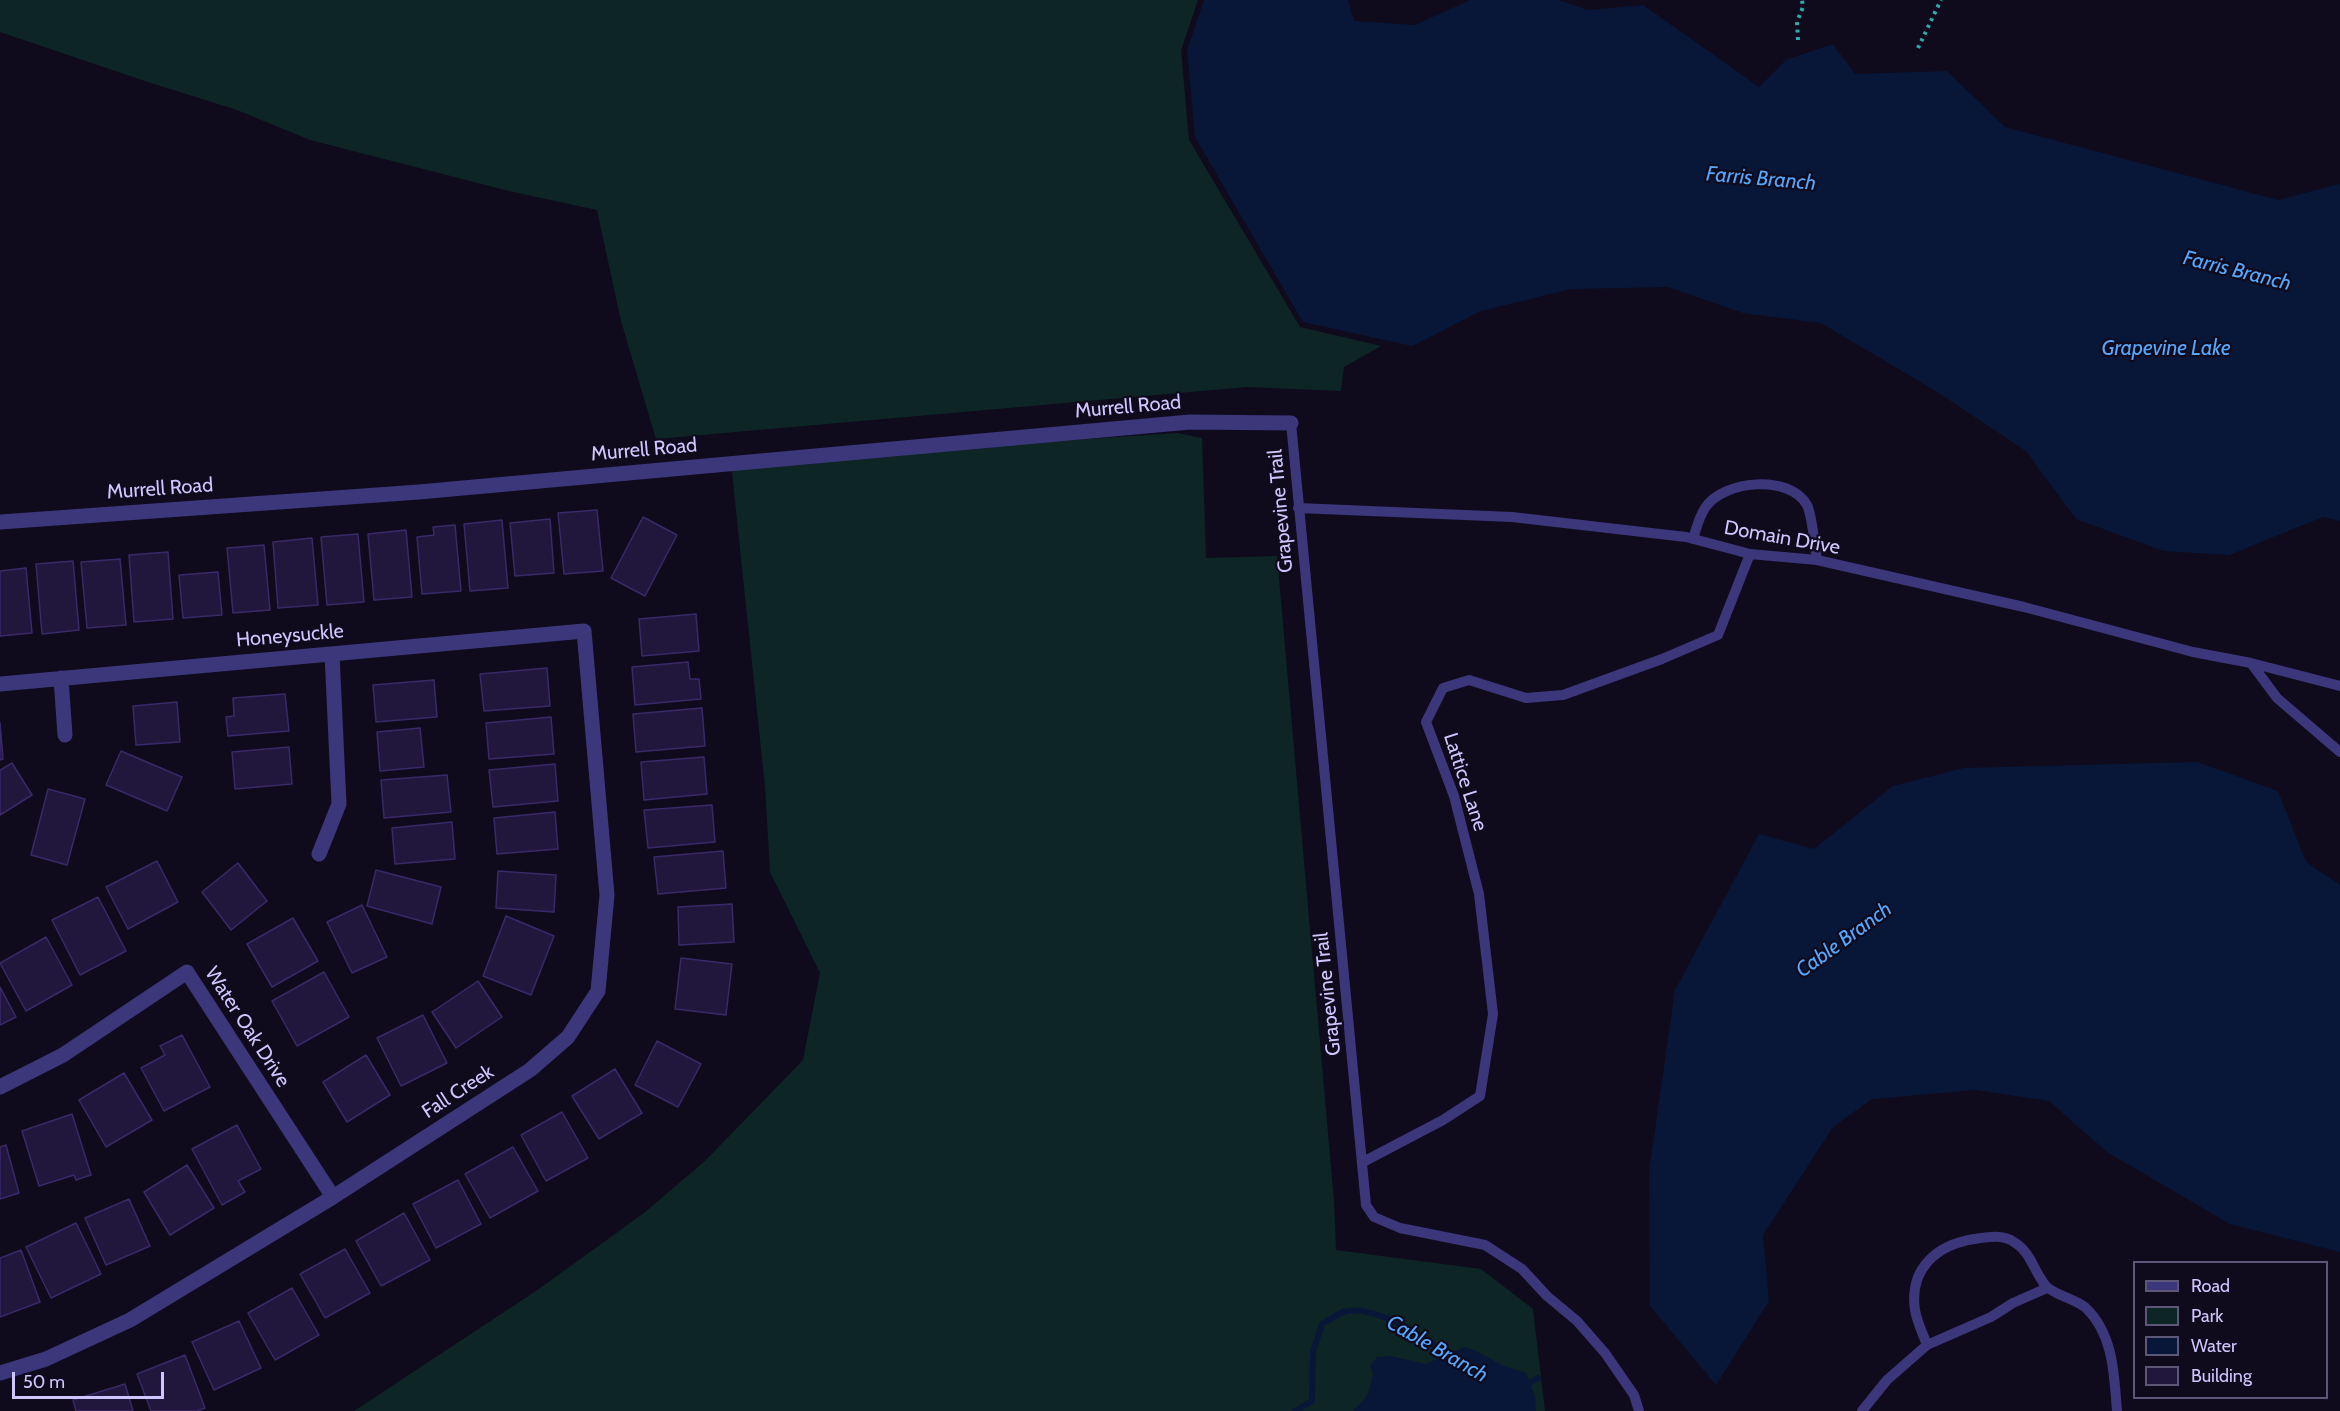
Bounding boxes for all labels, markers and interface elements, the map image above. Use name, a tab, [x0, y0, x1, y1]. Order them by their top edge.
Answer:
water label: Farris Branch	[1705, 162, 1817, 196]
water label: Farris Branch	[2180, 245, 2294, 297]
water label: Grapevine Lake	[2101, 336, 2231, 362]
street label: Murrell Road	[1074, 390, 1182, 424]
street label: Murrell Road	[590, 433, 698, 467]
street label: Grapevine Trail	[1264, 448, 1298, 574]
street label: Murrell Road	[106, 473, 214, 505]
street label: Domain Drive	[1722, 516, 1842, 560]
street label: Honeysuckle	[235, 619, 345, 653]
street label: Lattice Lane	[1438, 730, 1492, 834]
water label: Cable Branch	[1791, 897, 1897, 983]
street label: Grapevine Trail	[1310, 931, 1346, 1057]
street label: Water Oak Drive	[199, 962, 295, 1092]
street label: Fall Creek	[418, 1060, 498, 1124]
legend	[2133, 1261, 2328, 1399]
text: Road	[2191, 1275, 2230, 1297]
text: Park	[2191, 1305, 2223, 1327]
water label: Cable Branch	[1382, 1310, 1492, 1388]
text: Water	[2191, 1335, 2237, 1357]
scale bar	[15, 1360, 166, 1398]
text: Building	[2191, 1365, 2252, 1387]
text: 50 m	[23, 1371, 65, 1393]

